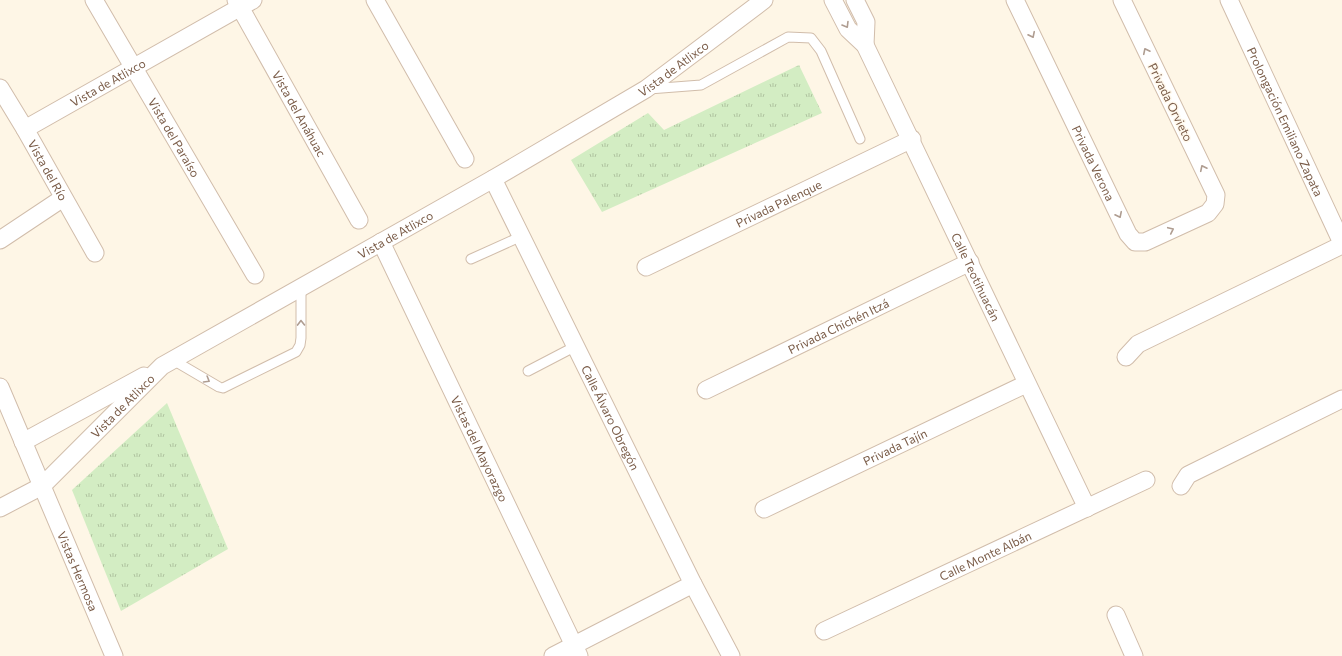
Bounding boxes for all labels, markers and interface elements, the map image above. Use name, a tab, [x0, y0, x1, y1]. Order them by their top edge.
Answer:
one-way arrow	[842, 21, 849, 28]
one-way arrow	[1027, 31, 1035, 38]
street label: Vista de Atlixco	[636, 38, 711, 99]
street label: Prolongación Emiliano Zapata	[1245, 45, 1326, 198]
one-way arrow	[1143, 48, 1151, 55]
street label: Vista de Atlixco	[68, 55, 148, 109]
street label: Privada Orvieto	[1146, 61, 1196, 143]
street label: Vista del Anáhuac	[270, 68, 329, 159]
street label: Vista del Paraíso	[146, 95, 203, 179]
street label: Privada Verona	[1070, 123, 1118, 203]
street label: Vista del Río	[25, 137, 71, 203]
one-way arrow	[1200, 165, 1208, 172]
street label: Privada Palenque	[733, 177, 824, 230]
street label: Vista de Atlixco	[355, 207, 435, 261]
one-way arrow	[1114, 211, 1122, 219]
one-way arrow	[1167, 227, 1175, 235]
street label: Calle Teotihuacán	[949, 230, 1003, 323]
street label: Privada Chichén Itzá	[786, 295, 891, 356]
one-way arrow	[297, 320, 305, 326]
street label: Calle Álvaro Obregón	[579, 363, 643, 472]
street label: Vista de Atlixco	[88, 371, 157, 440]
one-way arrow	[203, 375, 210, 382]
street label: Vistas del Mayorazgo	[449, 393, 511, 504]
street label: Privada Tajín	[861, 425, 929, 468]
street label: Calle Monte Albán	[937, 528, 1033, 583]
street label: Vistas Hermosa	[55, 529, 101, 613]

